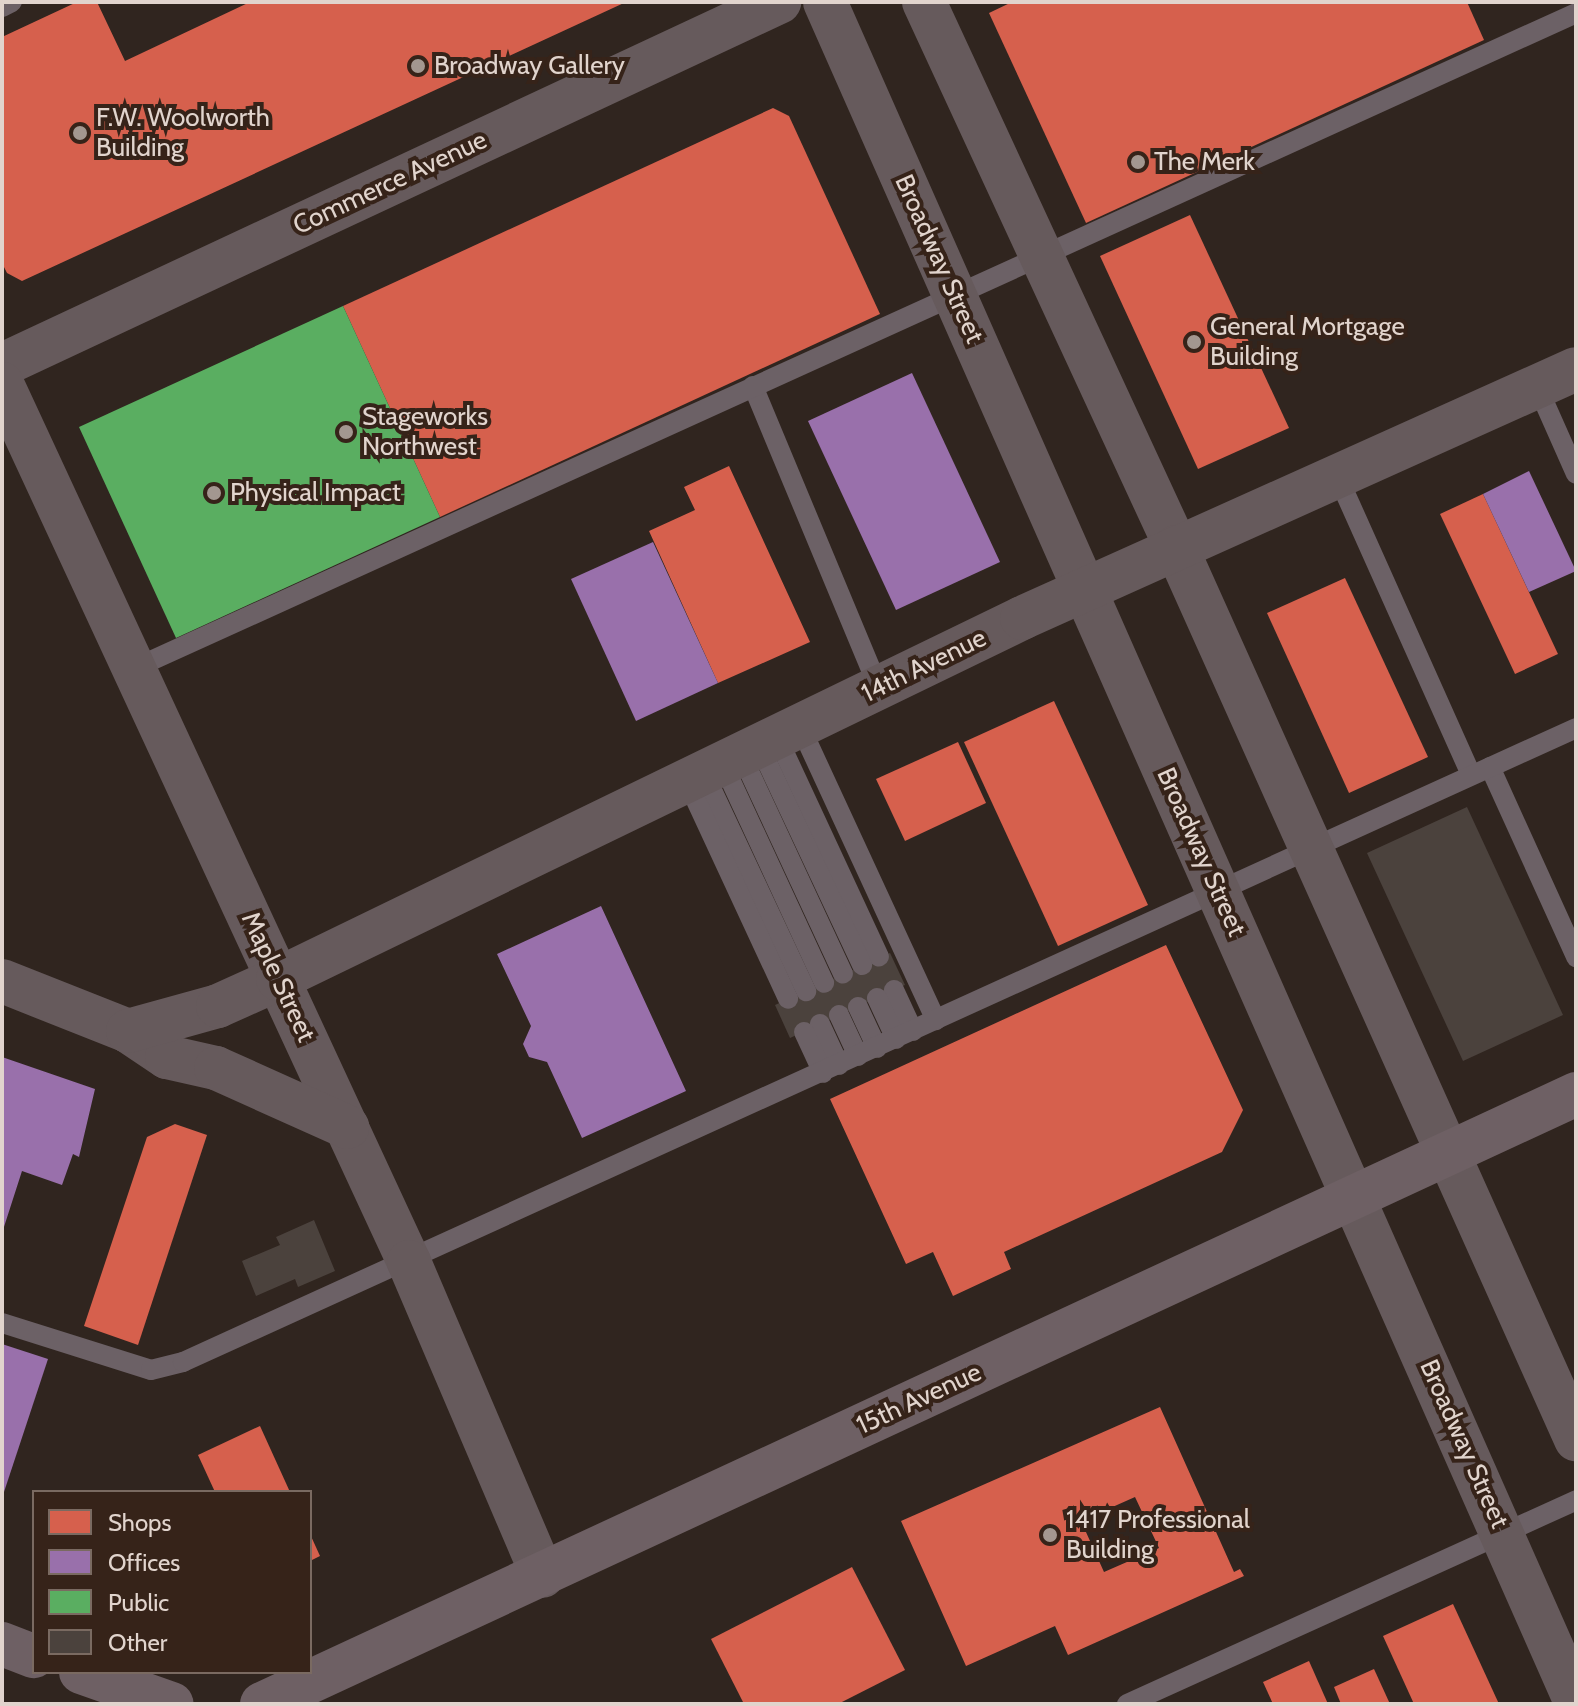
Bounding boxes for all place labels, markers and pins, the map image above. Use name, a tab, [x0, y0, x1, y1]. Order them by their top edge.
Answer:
place label: Broadway Gallery	[434, 50, 625, 82]
marker: Broadway Gallery	[409, 57, 427, 75]
place label: F.W. Woolworth Building	[96, 102, 270, 164]
marker: F.W. Woolworth Building	[71, 124, 89, 142]
place label: The Merk	[1154, 146, 1255, 178]
marker: The Merk	[1129, 153, 1147, 171]
place label: General Mortgage Building	[1210, 311, 1405, 372]
marker: General Mortgage Building	[1185, 333, 1203, 351]
place label: Stageworks Northwest	[362, 401, 488, 462]
marker: Stageworks Northwest	[337, 423, 355, 441]
place label: Physical Impact	[230, 477, 401, 509]
marker: Physical Impact	[205, 484, 223, 502]
place label: 1417 Professional Building	[1066, 1504, 1250, 1566]
marker: 1417 Professional Building	[1041, 1526, 1059, 1544]

